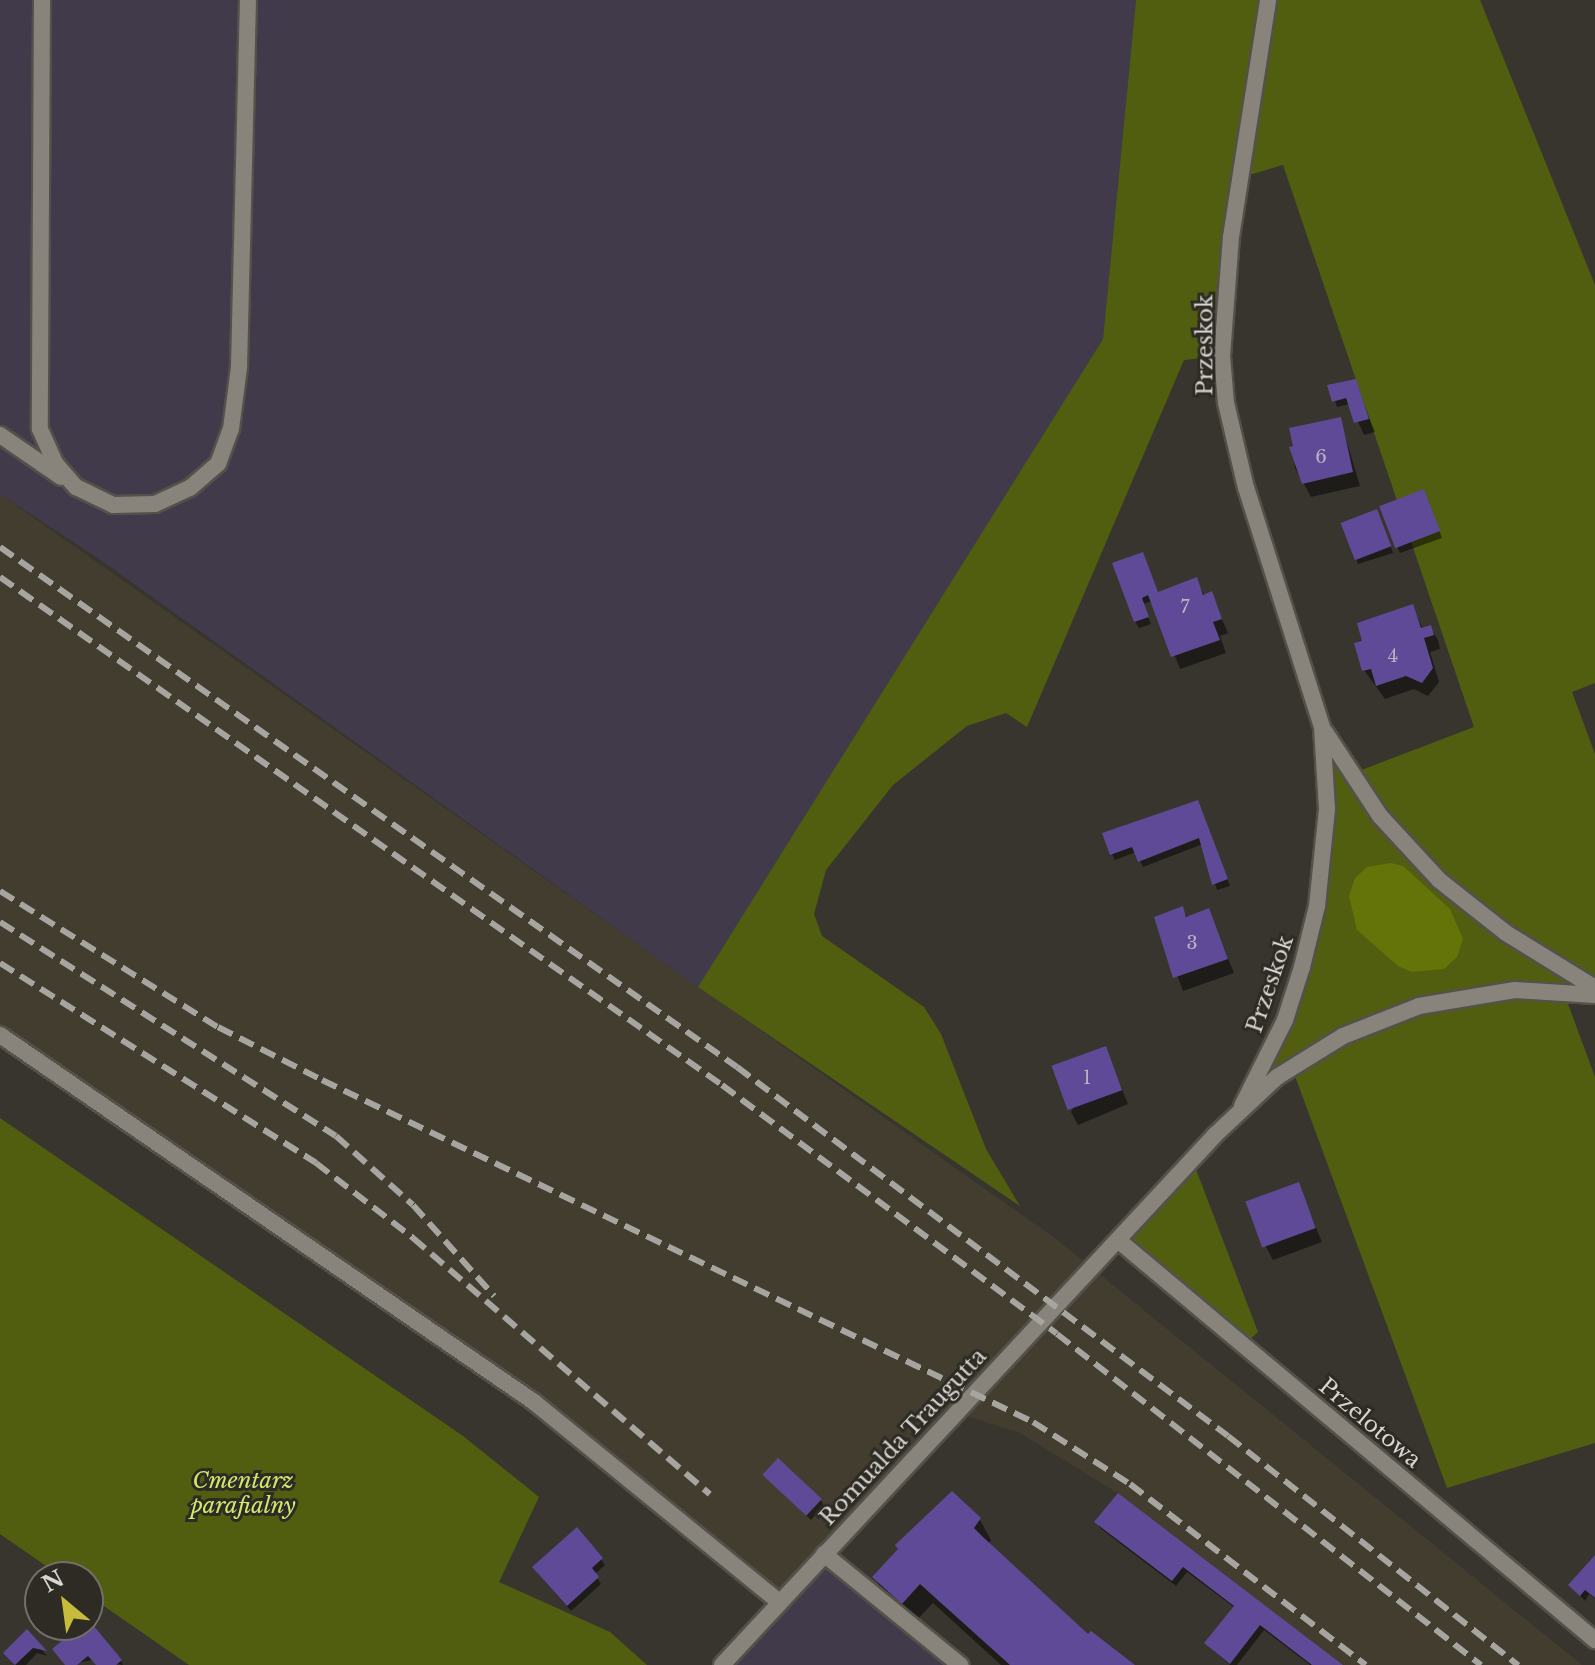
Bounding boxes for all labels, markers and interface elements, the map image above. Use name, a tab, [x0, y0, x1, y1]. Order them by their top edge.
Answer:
street label: Przeskok	[1192, 294, 1218, 396]
house number: 6	[1315, 446, 1327, 468]
house number: 7	[1180, 596, 1190, 618]
house number: 4	[1388, 645, 1398, 667]
house number: 3	[1186, 932, 1198, 954]
street label: Przeskok	[1241, 932, 1299, 1036]
house number: 1	[1083, 1067, 1091, 1089]
street label: Romualda Traugutta	[814, 1343, 992, 1531]
street label: Przelotowa	[1314, 1373, 1426, 1473]
park label: Cmentarz parafialny	[190, 1467, 296, 1518]
north arrow	[24, 1561, 104, 1641]
text: N	[38, 1564, 69, 1598]

